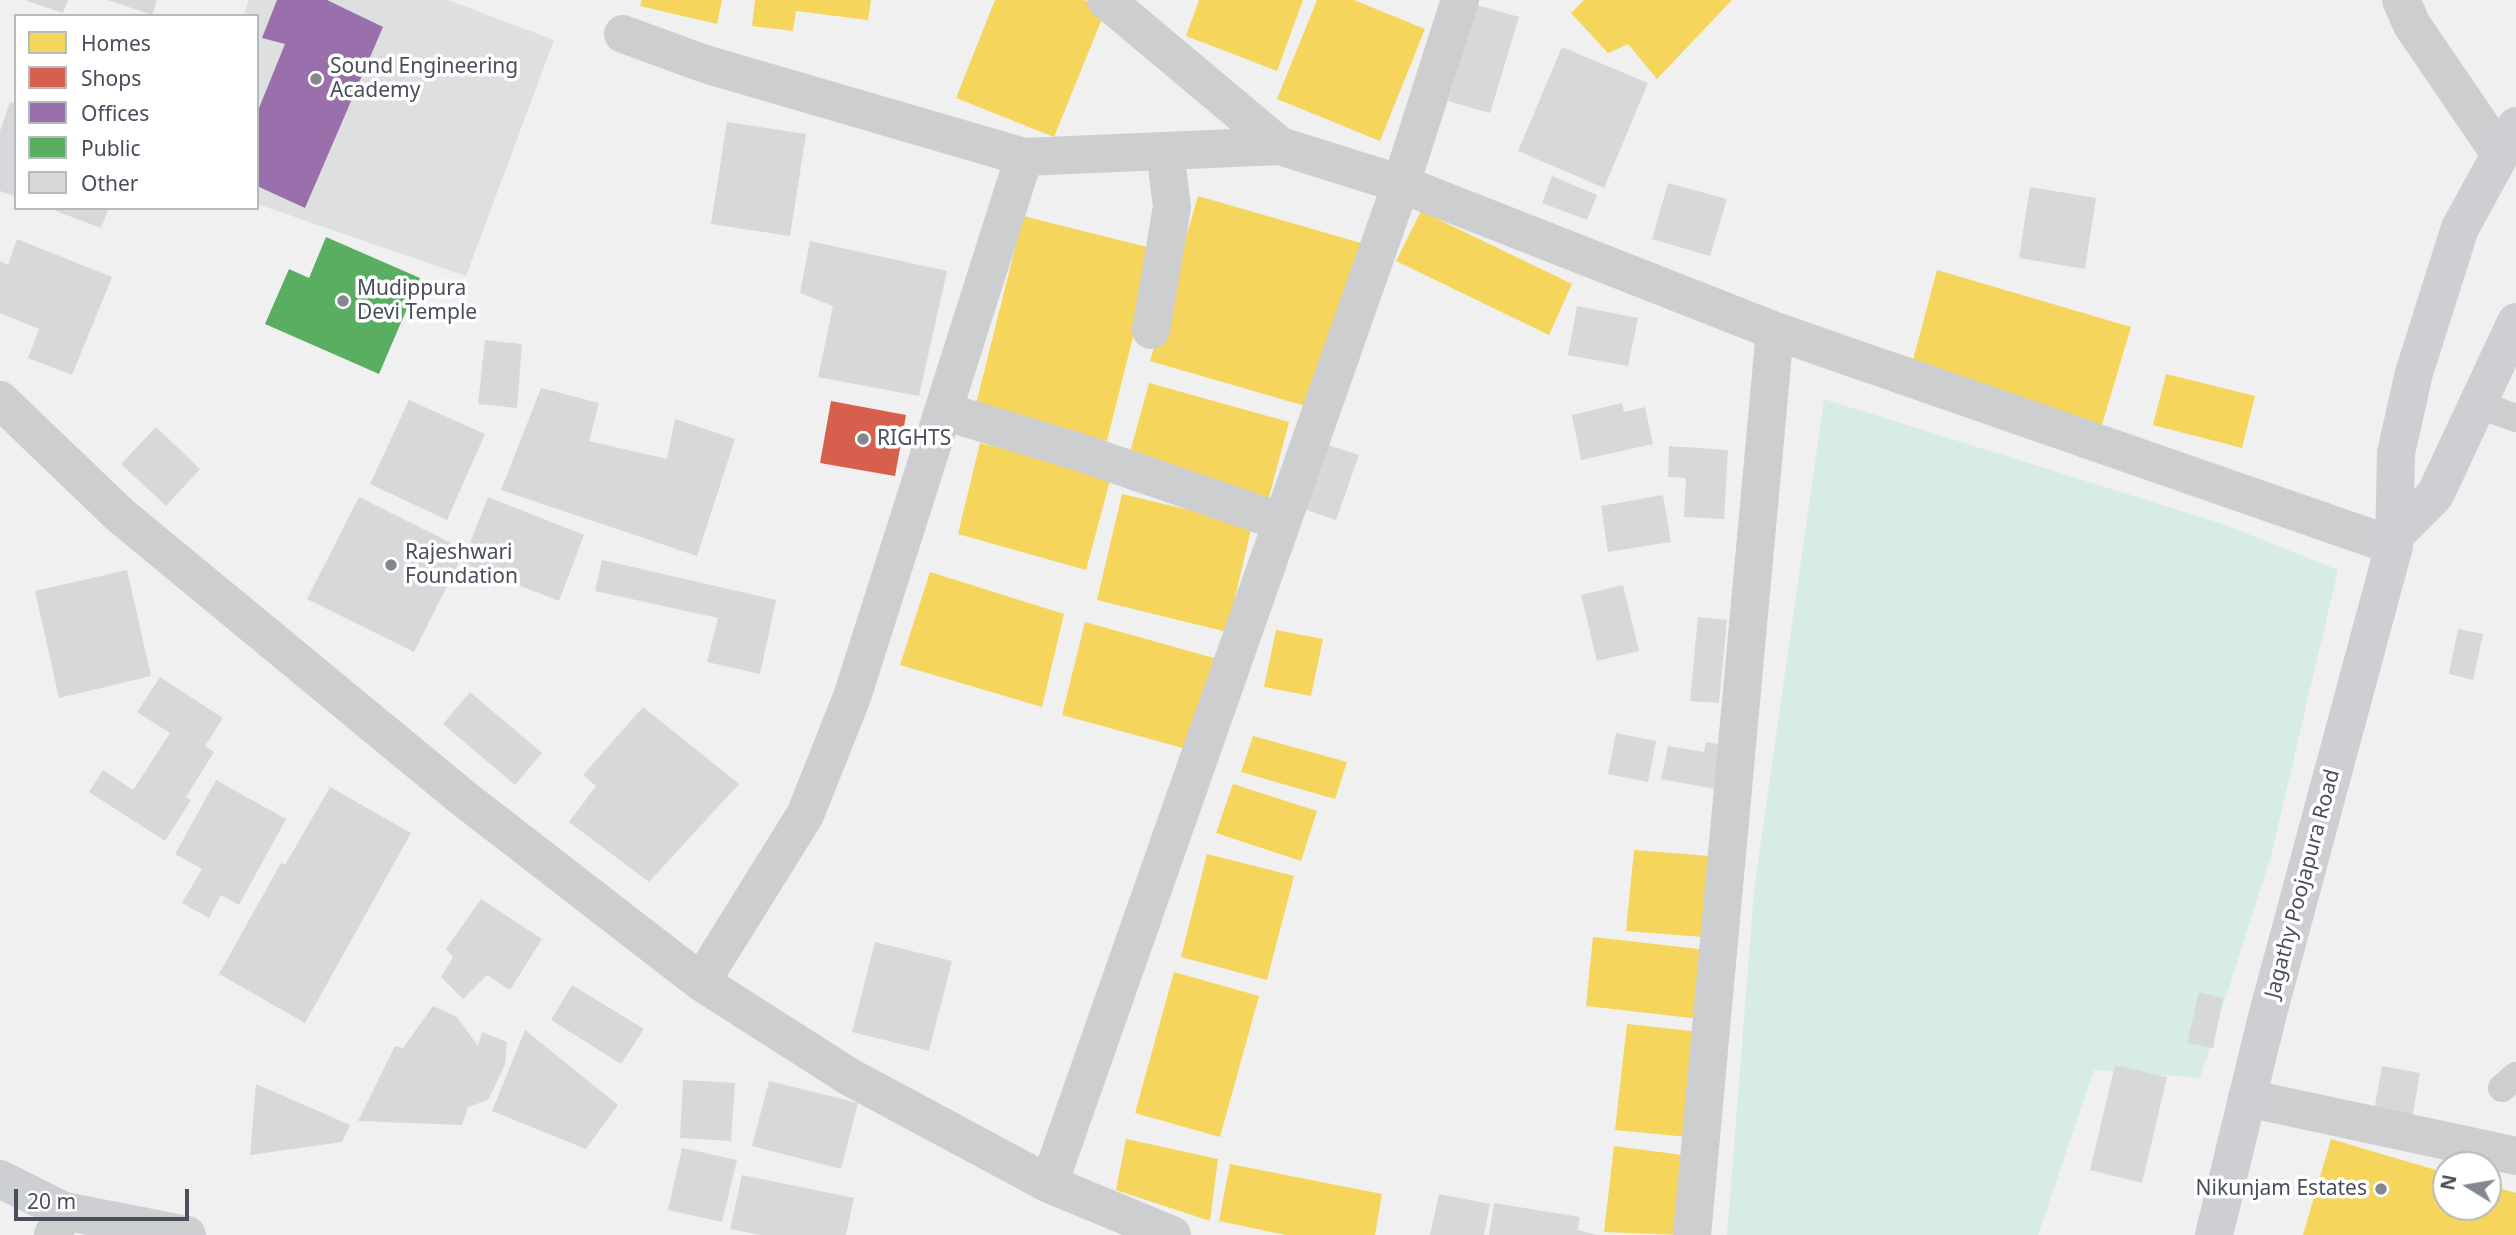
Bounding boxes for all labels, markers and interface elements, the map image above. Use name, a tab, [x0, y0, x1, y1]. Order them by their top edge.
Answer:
legend	[14, 14, 259, 210]
text: Homes	[81, 29, 151, 57]
place label: Sound Engineering Academy	[330, 54, 518, 104]
text: Shops	[81, 64, 141, 92]
marker: Sound Engineering Academy	[308, 71, 324, 87]
text: Offices	[81, 99, 149, 127]
text: Public	[81, 134, 141, 162]
text: Other	[81, 169, 138, 197]
place label: Mudippura Devi Temple	[357, 276, 477, 326]
marker: Mudippura Devi Temple	[335, 293, 351, 309]
place label: RIGHTS	[877, 426, 951, 452]
marker: RIGHTS	[855, 431, 871, 447]
place label: Rajeshwari Foundation	[405, 540, 518, 590]
marker: Rajeshwari Foundation	[383, 557, 399, 573]
street label: Jagathy Poojapura Road	[2260, 767, 2346, 1001]
north arrow	[2432, 1151, 2502, 1221]
text: N	[2434, 1172, 2463, 1192]
scale bar	[18, 1176, 192, 1220]
place label: Nikunjam Estates	[2196, 1176, 2367, 1202]
marker: Nikunjam Estates	[2373, 1181, 2389, 1197]
text: 20 m	[27, 1187, 76, 1215]

